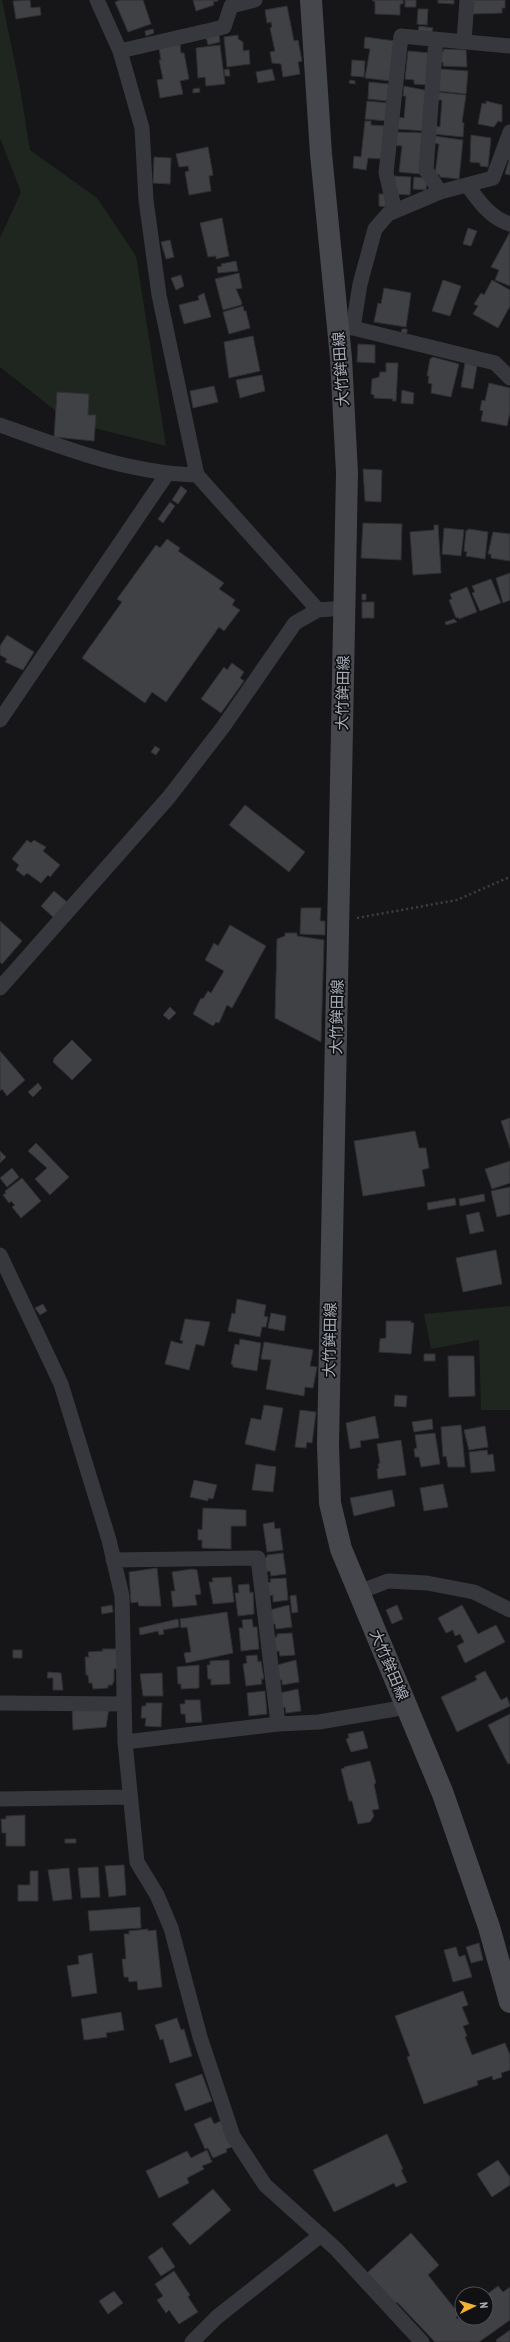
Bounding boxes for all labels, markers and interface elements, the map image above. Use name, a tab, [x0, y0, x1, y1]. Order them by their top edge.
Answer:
street label: 大竹鉾田線	[328, 331, 353, 407]
street label: 大竹鉾田線	[332, 655, 353, 731]
street label: 大竹鉾田線	[326, 979, 347, 1055]
street label: 大竹鉾田線	[319, 1302, 340, 1378]
street label: 大竹鉾田線	[366, 1627, 413, 1703]
north arrow	[454, 2286, 494, 2326]
text: N	[477, 2302, 491, 2309]

